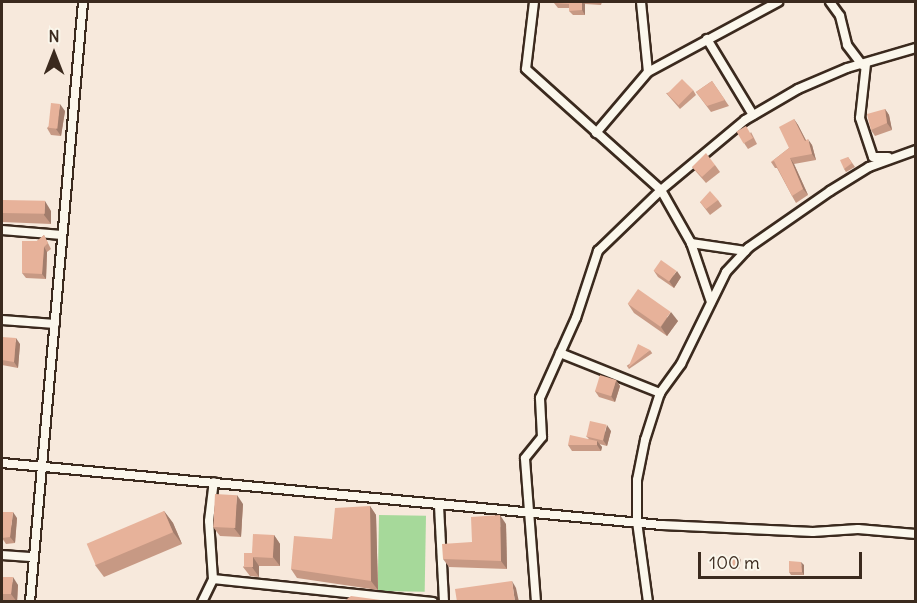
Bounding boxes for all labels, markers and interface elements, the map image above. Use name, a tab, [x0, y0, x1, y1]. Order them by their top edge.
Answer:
north arrow	[24, 24, 84, 84]
text: N	[48, 26, 60, 46]
scale bar	[701, 540, 864, 578]
text: 100 m	[709, 551, 760, 574]

